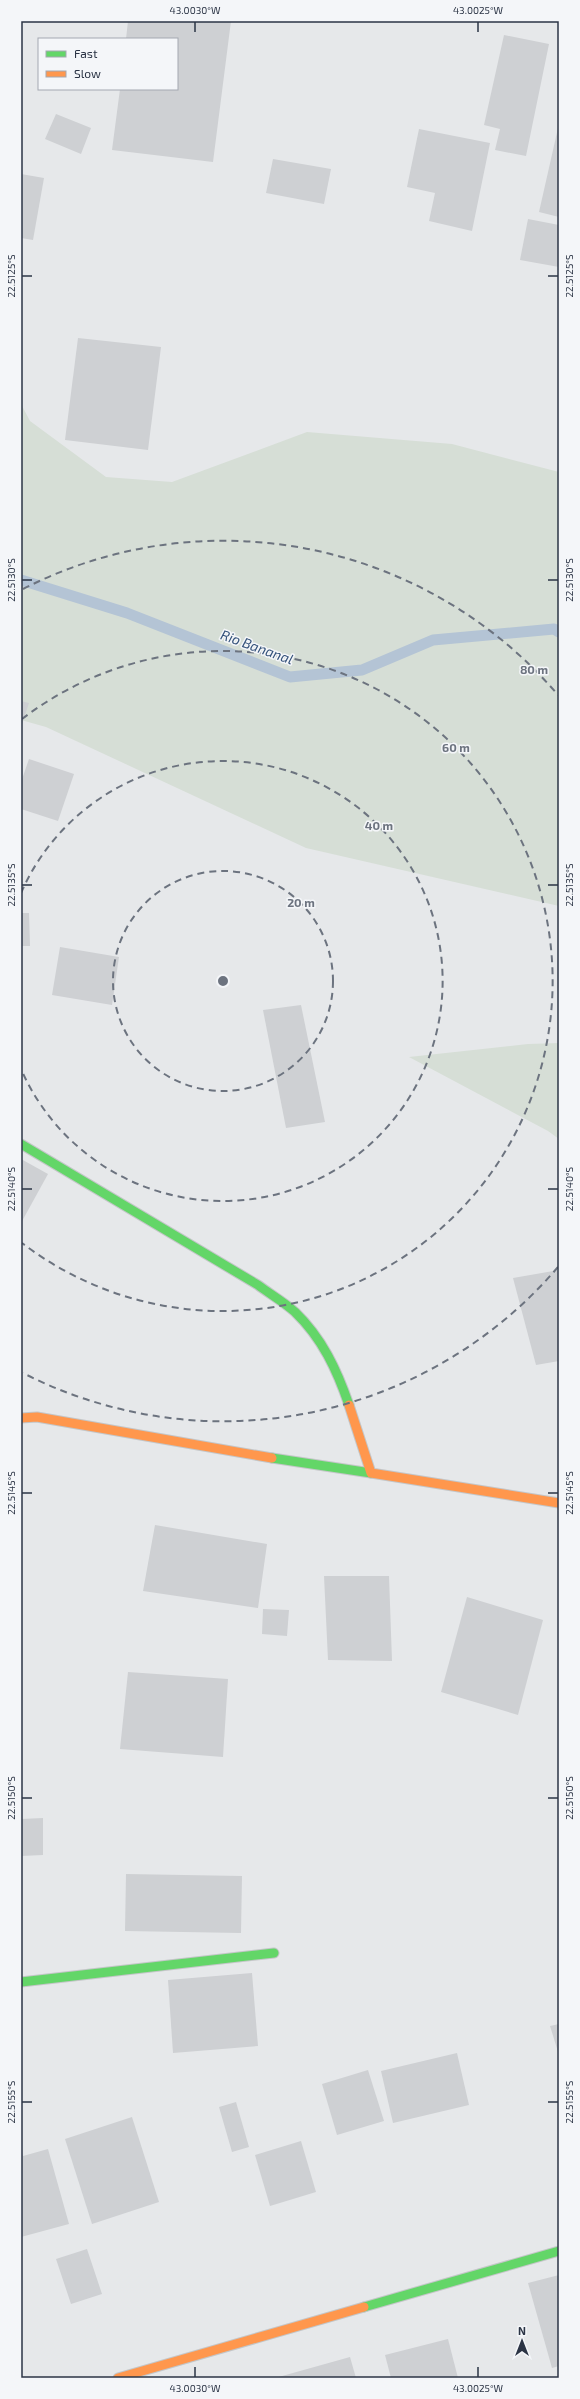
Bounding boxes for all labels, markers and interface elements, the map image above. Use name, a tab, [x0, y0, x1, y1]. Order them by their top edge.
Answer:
text: 43.0030°W	[170, 4, 221, 16]
text: 43.0025°W	[453, 4, 504, 16]
legend	[38, 38, 178, 90]
text: Fast	[74, 46, 98, 60]
text: Slow	[74, 66, 101, 80]
text: 22.5125°S	[5, 254, 17, 298]
text: 22.5125°S	[563, 254, 575, 298]
text: 22.5130°S	[5, 558, 17, 602]
text: 22.5130°S	[563, 558, 575, 602]
water label: Rio Bananal	[218, 626, 296, 668]
text: 80 m	[520, 662, 548, 676]
text: 60 m	[442, 740, 470, 754]
text: 40 m	[365, 818, 393, 832]
text: 22.5135°S	[5, 863, 17, 907]
text: 22.5135°S	[563, 863, 575, 907]
text: 20 m	[287, 895, 315, 909]
centre of rings	[216, 974, 230, 988]
text: 22.5140°S	[5, 1166, 17, 1211]
text: 22.5140°S	[563, 1166, 575, 1211]
text: 22.5145°S	[5, 1471, 17, 1515]
text: 22.5145°S	[563, 1471, 575, 1515]
text: 22.5150°S	[5, 1776, 17, 1820]
text: 22.5150°S	[563, 1776, 575, 1820]
text: 22.5155°S	[5, 2080, 17, 2123]
text: 22.5155°S	[563, 2080, 575, 2123]
north arrow	[502, 2321, 542, 2361]
text: N	[518, 2324, 526, 2337]
text: 43.0030°W	[170, 2382, 221, 2394]
text: 43.0025°W	[453, 2382, 504, 2394]

